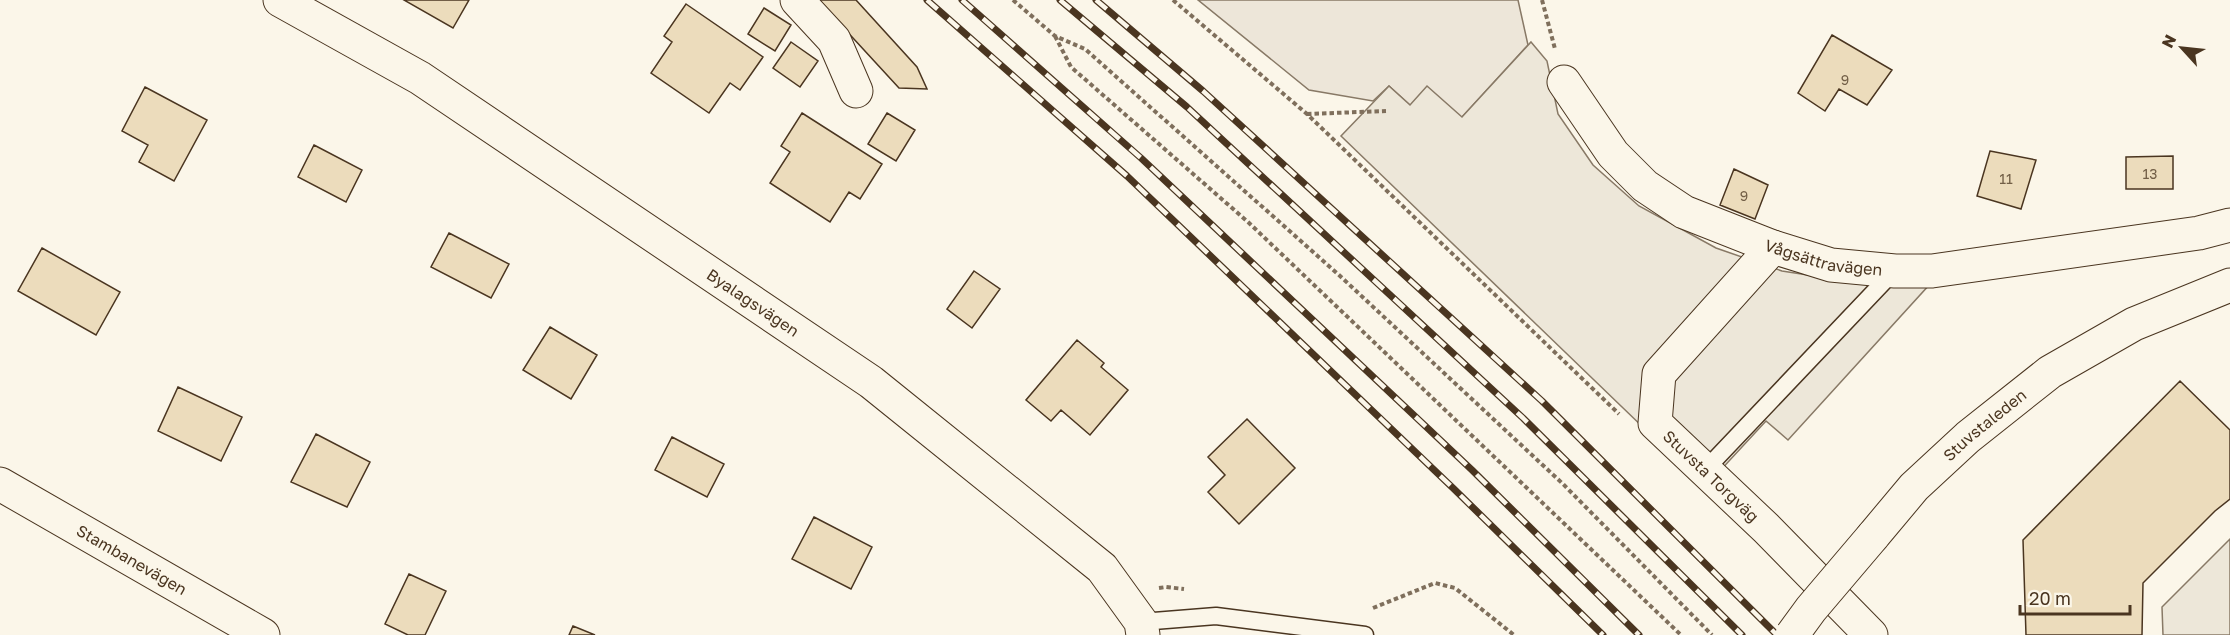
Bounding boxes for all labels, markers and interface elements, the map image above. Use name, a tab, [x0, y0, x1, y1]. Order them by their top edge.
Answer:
north arrow	[2152, 18, 2212, 78]
text: N	[2157, 31, 2180, 51]
house number: 9	[1841, 71, 1849, 88]
house number: 13	[2143, 165, 2157, 182]
house number: 11	[1999, 170, 2013, 187]
house number: 9	[1740, 187, 1748, 204]
street label: Vågsättravägen	[1762, 235, 1883, 280]
street label: Byalagsvägen	[703, 264, 803, 341]
street label: Stuvstaleden	[1939, 385, 2030, 465]
street label: Stuvsta Torgväg	[1659, 426, 1763, 526]
street label: Stambanevägen	[73, 520, 191, 599]
scale bar	[2020, 578, 2130, 616]
text: 20 m	[2029, 587, 2071, 609]

